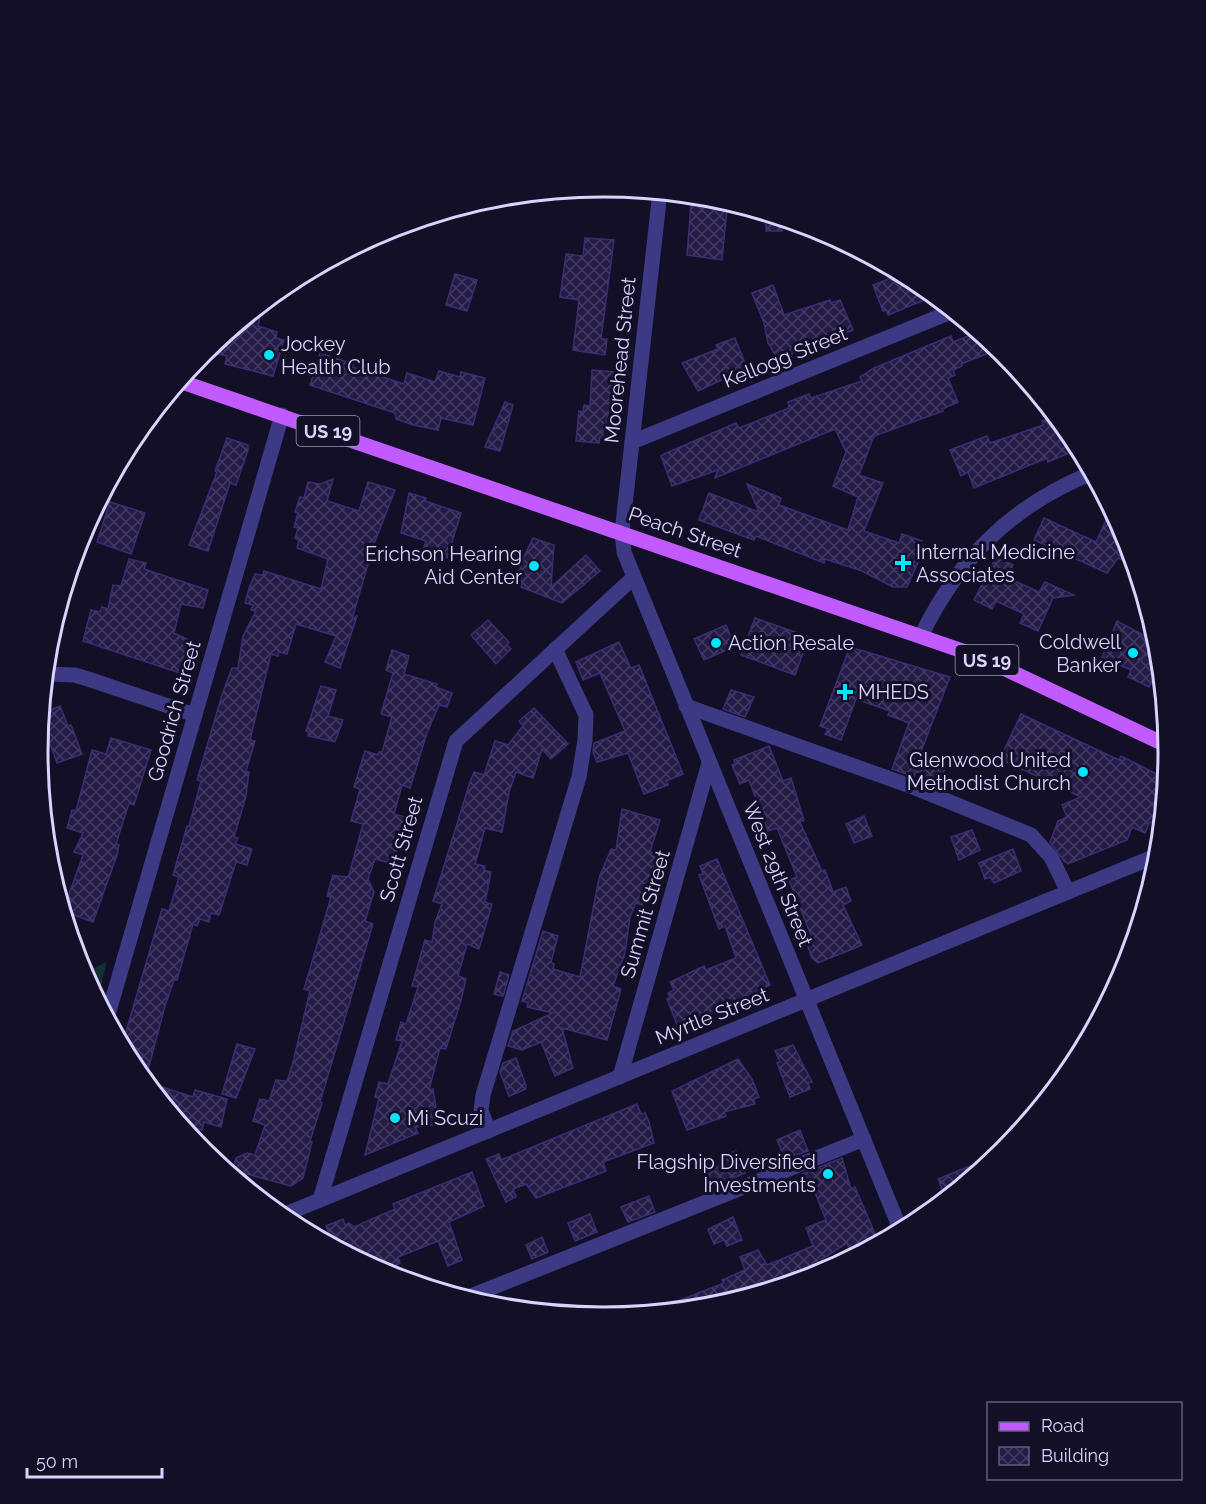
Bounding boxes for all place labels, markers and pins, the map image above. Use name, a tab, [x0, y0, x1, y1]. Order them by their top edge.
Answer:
place label: Jockey Health Club	[281, 332, 391, 379]
marker: Jockey Health Club	[262, 348, 276, 362]
place label: Internal Medicine Associates	[916, 540, 1075, 587]
place label: Erichson Hearing Aid Center	[365, 542, 522, 589]
marker: Internal Medicine Associates	[894, 554, 912, 572]
marker: Erichson Hearing Aid Center	[527, 559, 541, 573]
place label: Coldwell Banker	[1039, 630, 1122, 677]
place label: Action Resale	[728, 631, 854, 655]
marker: Action Resale	[709, 636, 723, 650]
marker: Coldwell Banker	[1126, 646, 1140, 660]
place label: MHEDS	[858, 680, 929, 704]
marker: MHEDS	[836, 683, 854, 701]
place label: Glenwood United Methodist Church	[907, 748, 1071, 795]
marker: Glenwood United Methodist Church	[1076, 765, 1090, 779]
place label: Mi Scuzi	[407, 1106, 483, 1130]
marker: Mi Scuzi	[388, 1111, 402, 1125]
place label: Flagship Diversified Investments	[636, 1150, 816, 1197]
marker: Flagship Diversified Investments	[821, 1167, 835, 1181]

